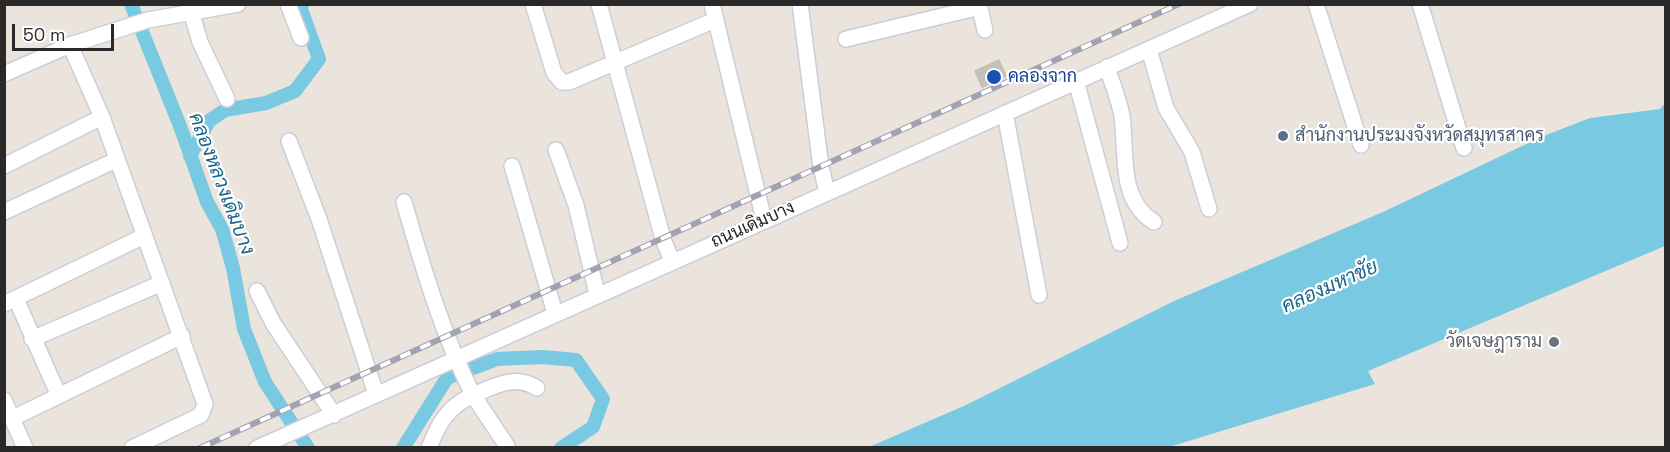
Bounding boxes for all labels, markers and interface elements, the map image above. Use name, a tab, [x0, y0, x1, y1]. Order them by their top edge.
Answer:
scale bar	[15, 12, 117, 50]
text: 50 m	[23, 23, 65, 46]
place label: คลองจาก	[1008, 66, 1077, 88]
marker: คลองจาก	[985, 68, 1003, 86]
water label: คลองหลวงเดิมบาง	[183, 110, 259, 258]
place label: สำนักงานประมงจังหวัดสมุทรสาคร	[1295, 125, 1544, 147]
marker: สำนักงานประมงจังหวัดสมุทรสาคร	[1276, 129, 1290, 143]
street label: ถนนเดิมบาง	[708, 197, 798, 253]
water label: คลองมหาชัย	[1278, 255, 1382, 319]
place label: วัดเจษฎาราม	[1446, 331, 1542, 353]
marker: วัดเจษฎาราม	[1547, 335, 1561, 349]

